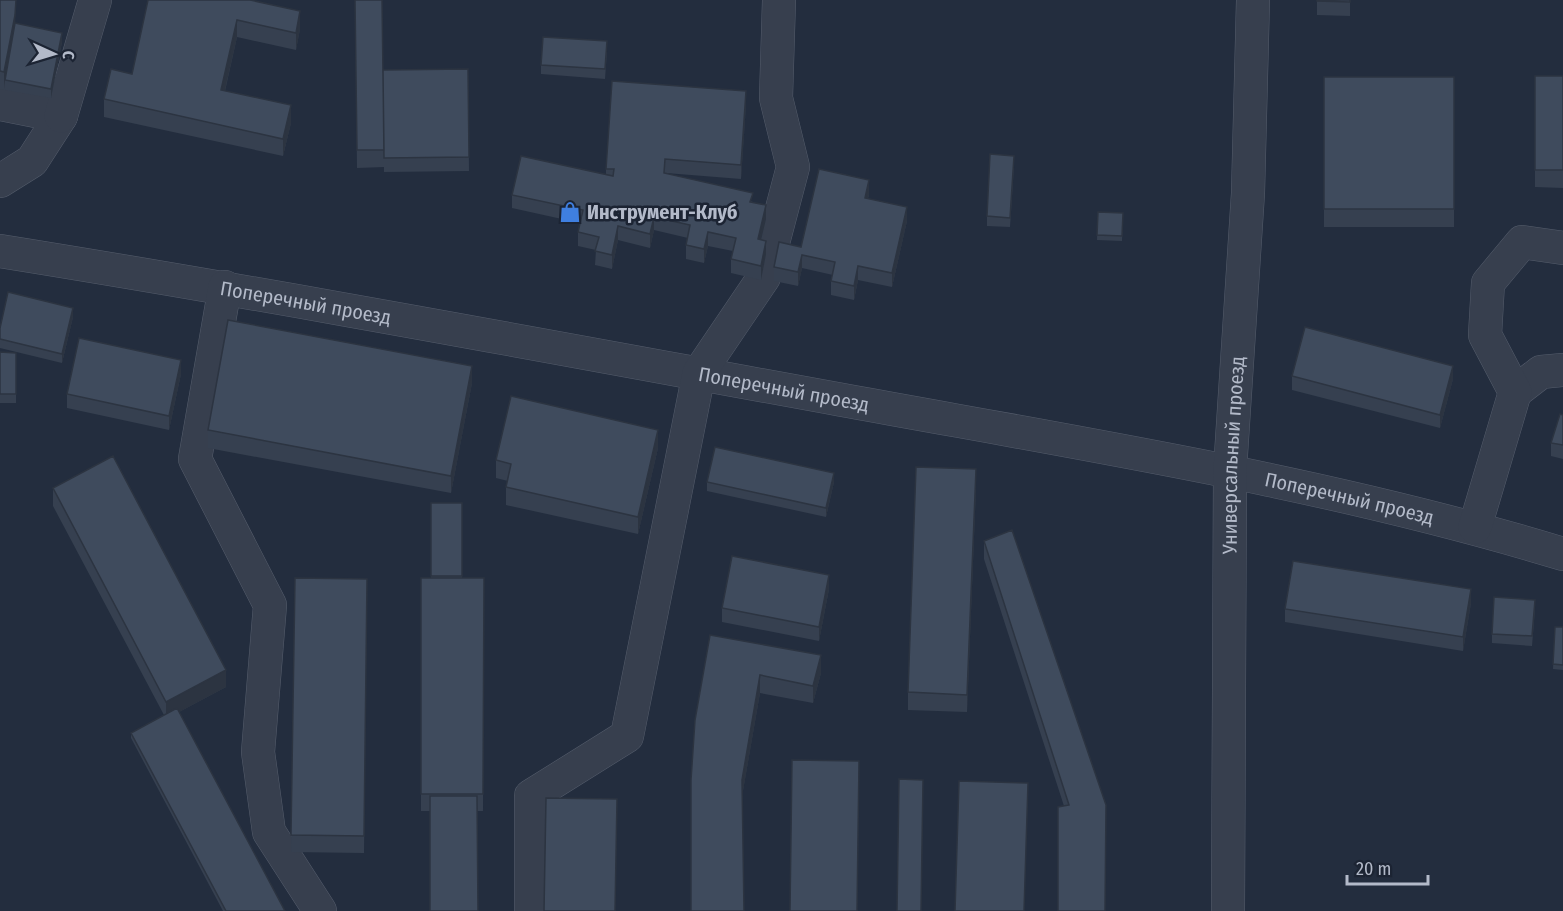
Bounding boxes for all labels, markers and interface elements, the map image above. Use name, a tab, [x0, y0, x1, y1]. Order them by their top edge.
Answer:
north arrow	[24, 24, 84, 84]
text: С	[59, 50, 78, 60]
shop icon: Инструмент-Клуб	[558, 200, 582, 224]
place label: Инструмент-Клуб	[587, 200, 737, 224]
street label: Поперечный проезд	[218, 276, 393, 330]
street label: Универсальный проезд	[1218, 355, 1249, 555]
street label: Поперечный проезд	[697, 362, 871, 417]
street label: Поперечный проезд	[1263, 467, 1437, 530]
scale bar	[1347, 848, 1428, 886]
text: 20 m	[1356, 858, 1391, 880]

